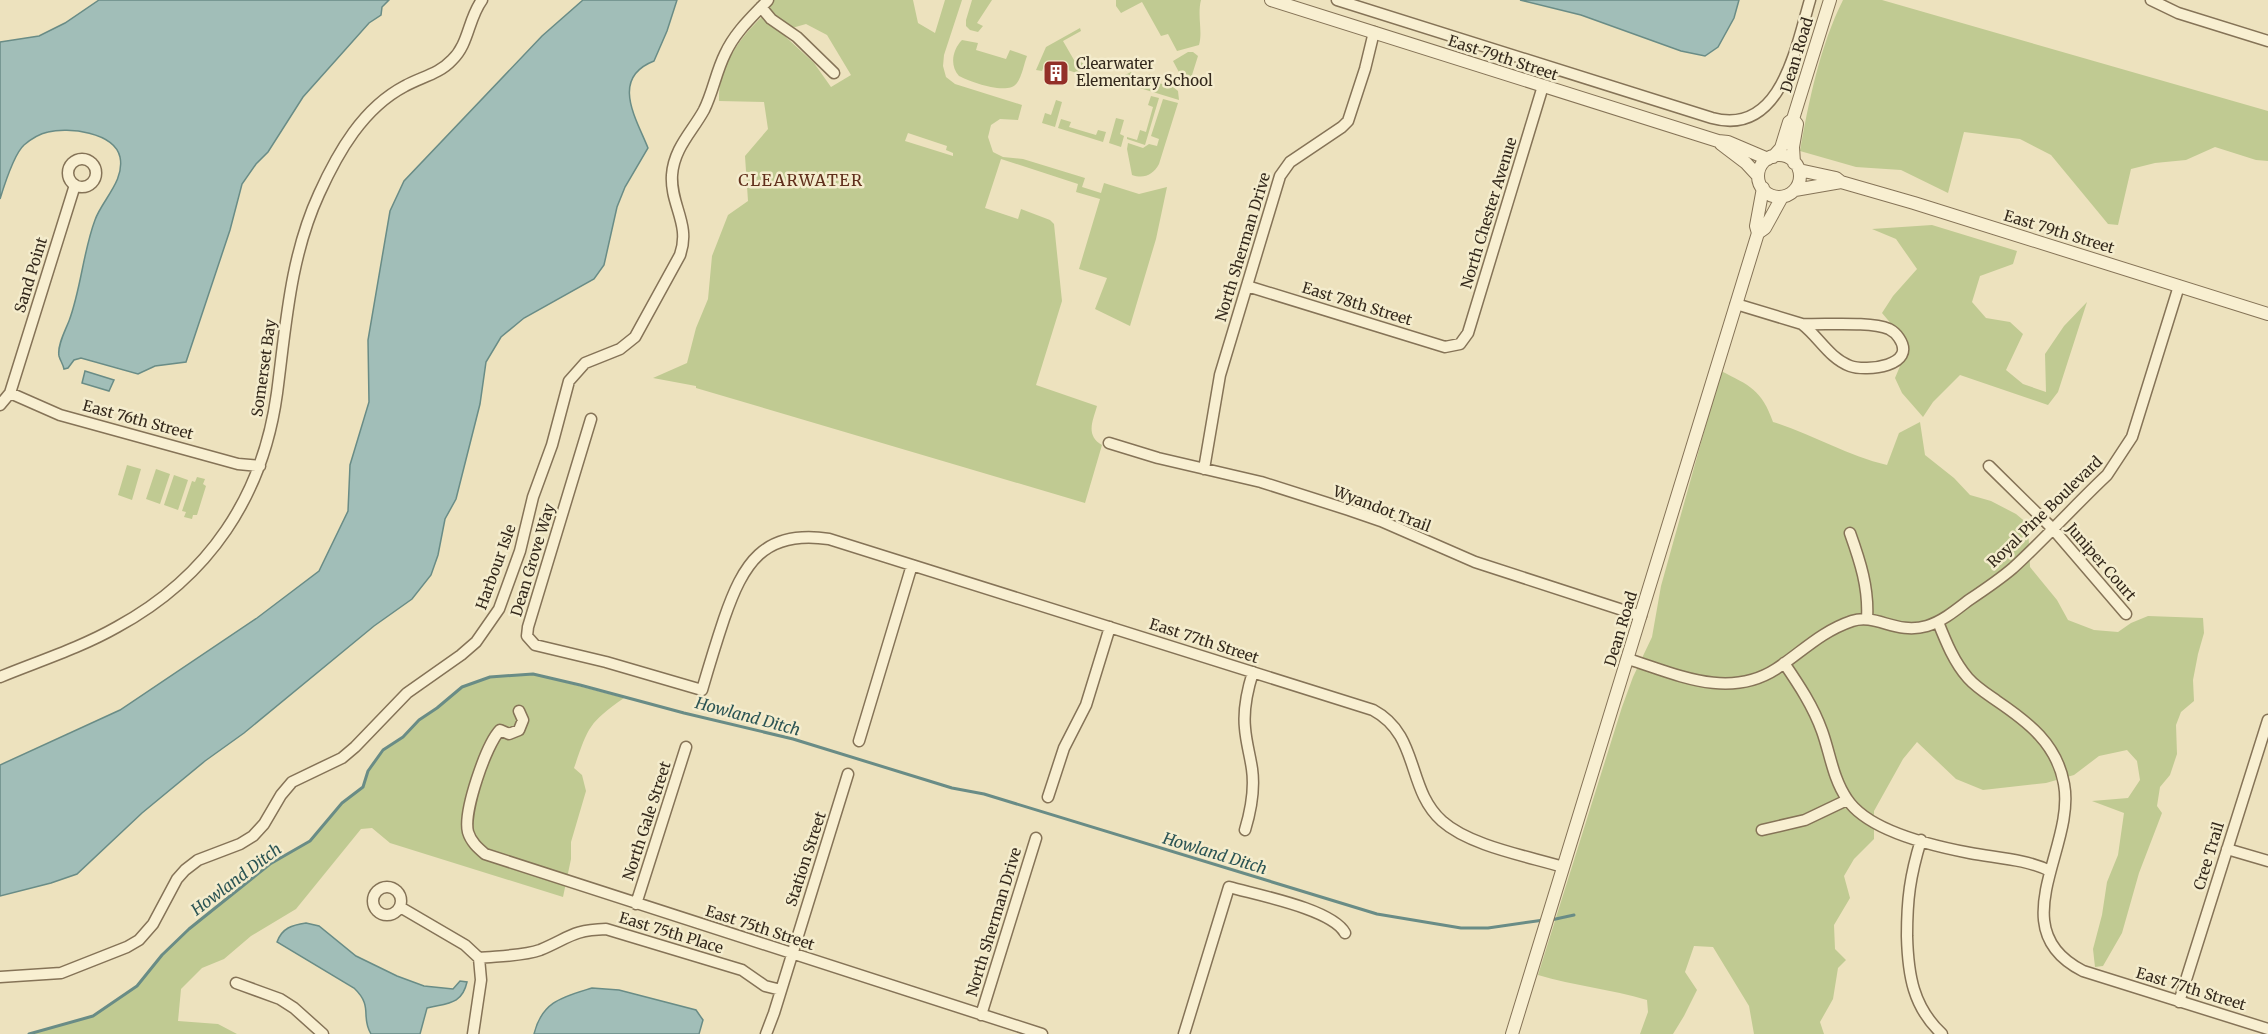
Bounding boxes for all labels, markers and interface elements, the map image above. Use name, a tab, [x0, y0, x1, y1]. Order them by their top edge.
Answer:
street label: Dean Road	[1776, 15, 1817, 95]
street label: East 79th Street	[1446, 31, 1561, 84]
place label: Clearwater Elementary School	[1076, 54, 1213, 90]
building icon: Clearwater Elementary School	[1041, 58, 1071, 88]
street label: North Chester Avenue	[1456, 135, 1521, 291]
district label: CLEARWATER	[738, 170, 864, 190]
street label: North Sherman Drive	[1211, 170, 1274, 324]
street label: East 79th Street	[2002, 206, 2117, 257]
street label: Sand Point	[10, 235, 51, 315]
street label: East 78th Street	[1300, 278, 1415, 329]
street label: Somerset Bay	[247, 317, 280, 418]
street label: East 76th Street	[81, 396, 196, 443]
street label: Royal Pine Boulevard	[1983, 452, 2106, 571]
street label: Wyandot Trail	[1330, 481, 1434, 536]
street label: Dean Grove Way	[506, 501, 559, 619]
street label: Juniper Court	[2062, 518, 2140, 605]
street label: Harbour Isle	[471, 521, 520, 612]
street label: Dean Road	[1600, 589, 1641, 669]
street label: East 77th Street	[1147, 614, 1261, 667]
water label: Howland Ditch	[692, 692, 803, 740]
street label: North Gale Street	[618, 759, 675, 883]
street label: Station Street	[781, 809, 830, 909]
street label: Cree Trail	[2189, 819, 2228, 892]
water label: Howland Ditch	[1160, 827, 1270, 878]
water label: Howland Ditch	[186, 839, 285, 920]
street label: North Sherman Drive	[962, 845, 1025, 999]
street label: East 75th Street	[703, 901, 817, 954]
street label: East 75th Place	[617, 908, 726, 957]
street label: East 77th Street	[2134, 963, 2248, 1014]

